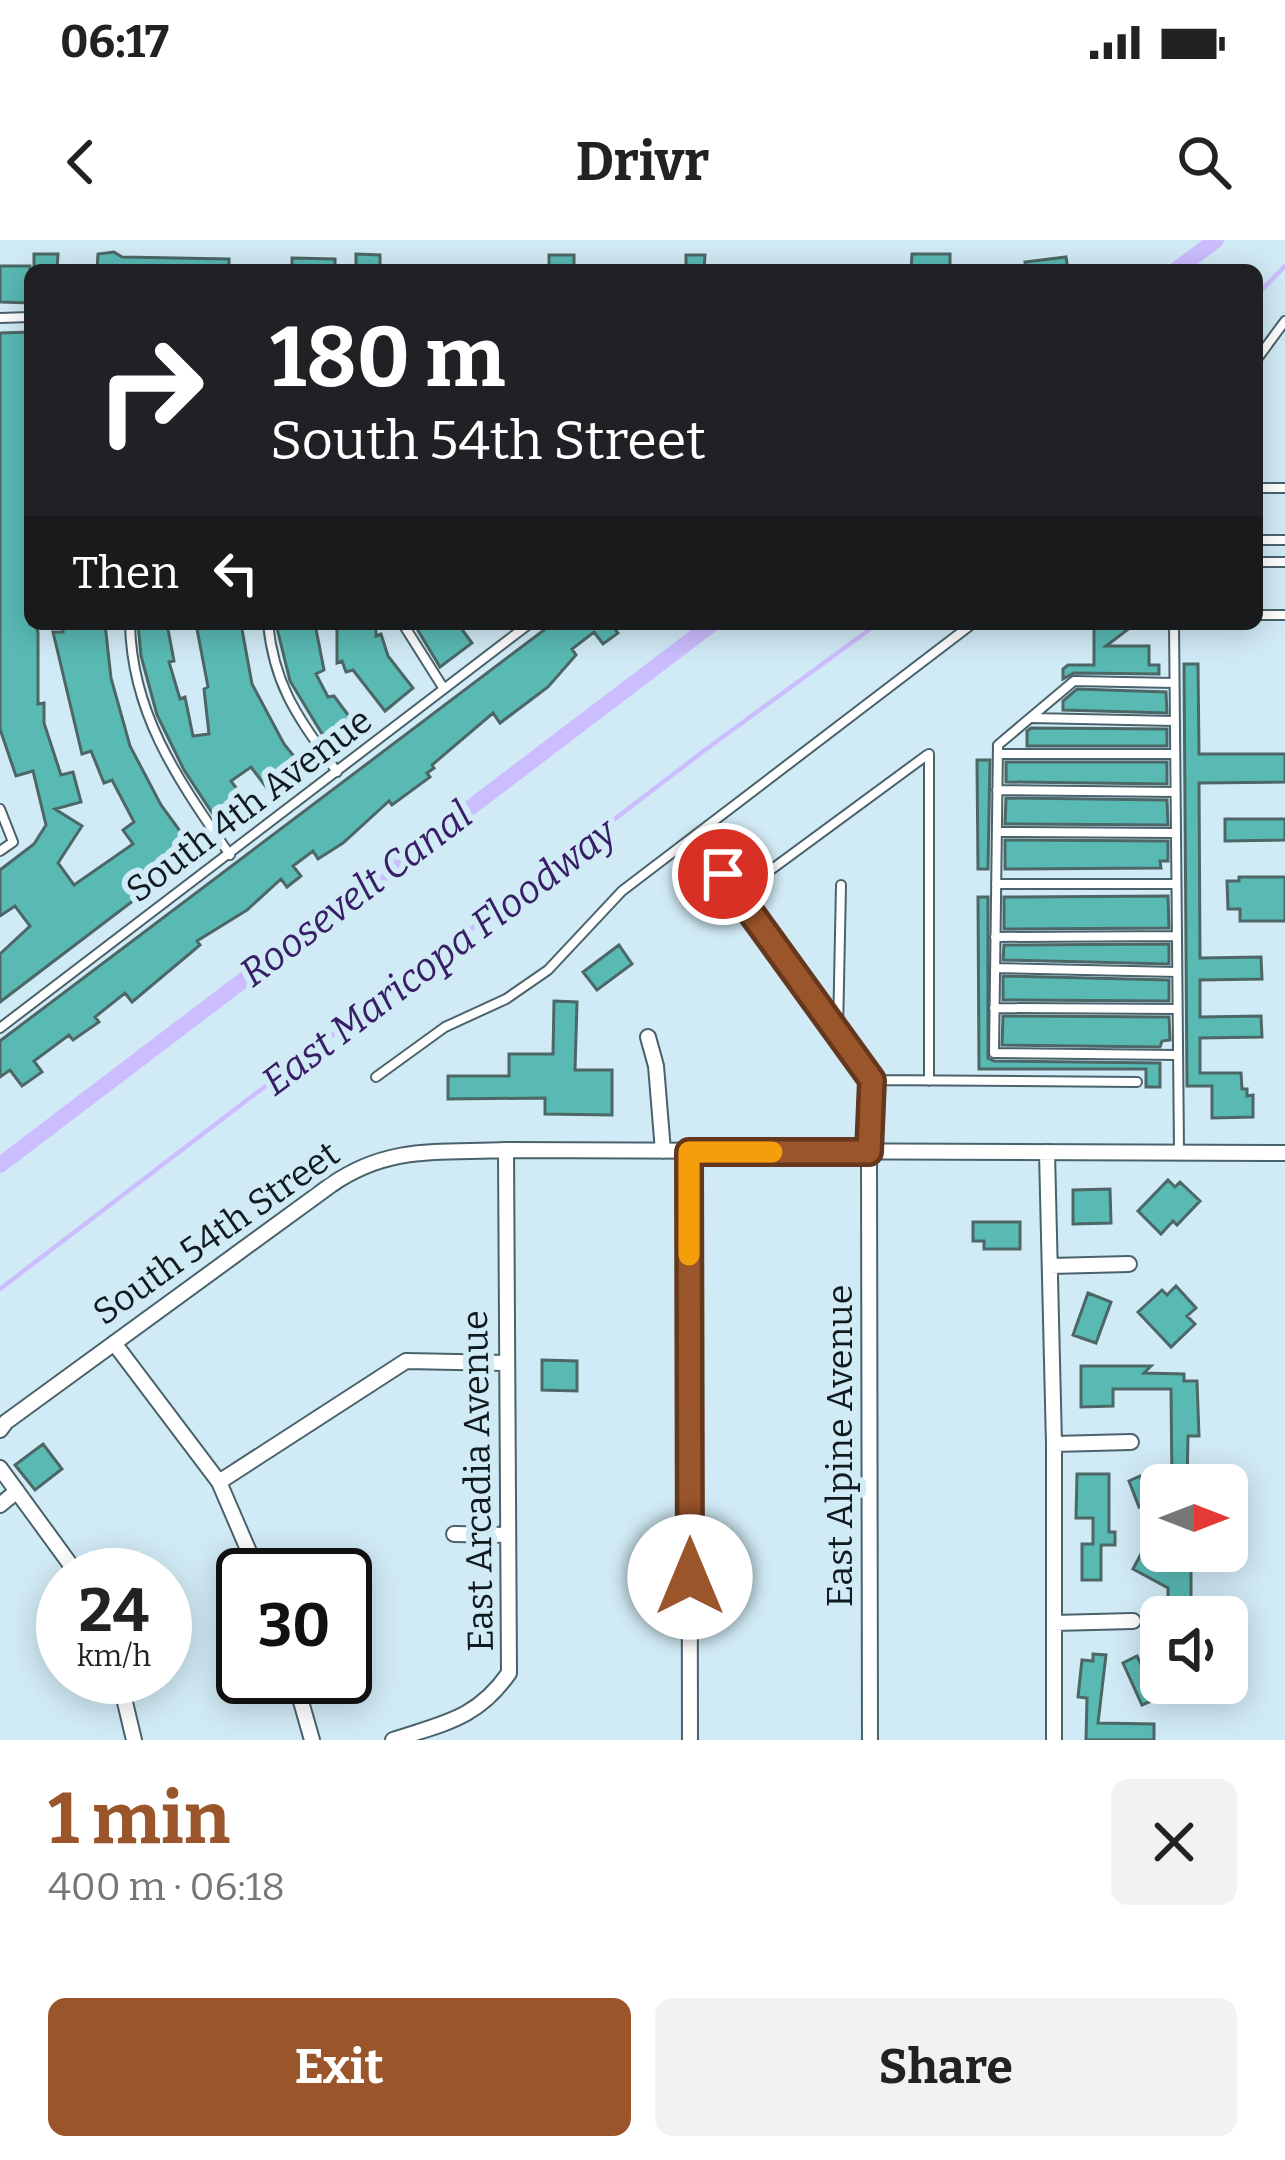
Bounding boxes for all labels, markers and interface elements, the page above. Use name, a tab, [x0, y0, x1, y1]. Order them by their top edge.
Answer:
text: 06:17	[60, 15, 169, 69]
icon: back	[48, 129, 114, 195]
icon: search	[1171, 129, 1237, 195]
text: Drivr	[576, 130, 709, 194]
text: 180 m	[270, 307, 505, 408]
icon: right	[72, 312, 228, 468]
text: South 54th Street	[270, 409, 706, 473]
icon: left	[203, 540, 269, 606]
text: Then	[72, 546, 179, 600]
street label: South 4th Avenue	[117, 698, 381, 912]
water label: Roosevelt Canal	[231, 792, 481, 996]
water label: East Maricopa Floodway	[253, 808, 627, 1105]
pin	[672, 823, 774, 925]
icon: arrive	[690, 841, 756, 907]
street label: South 54th Street	[84, 1132, 348, 1334]
street label: East Alpine Avenue	[818, 1285, 862, 1607]
street label: East Arcadia Avenue	[453, 1310, 503, 1652]
north arrow	[1140, 1464, 1248, 1572]
map controls	[1140, 1464, 1248, 1704]
position arrow	[627, 1514, 753, 1640]
speed limit sign: 30	[216, 1548, 372, 1704]
text: 24	[79, 1575, 149, 1647]
button: sound	[1140, 1596, 1248, 1704]
text: km/h	[77, 1638, 151, 1674]
text: 1 min	[48, 1776, 230, 1862]
button: close	[1111, 1779, 1237, 1905]
text: 400 m · 06:18	[48, 1864, 285, 1910]
button: Exit	[48, 1998, 631, 2136]
button: Share	[655, 1998, 1237, 2136]

